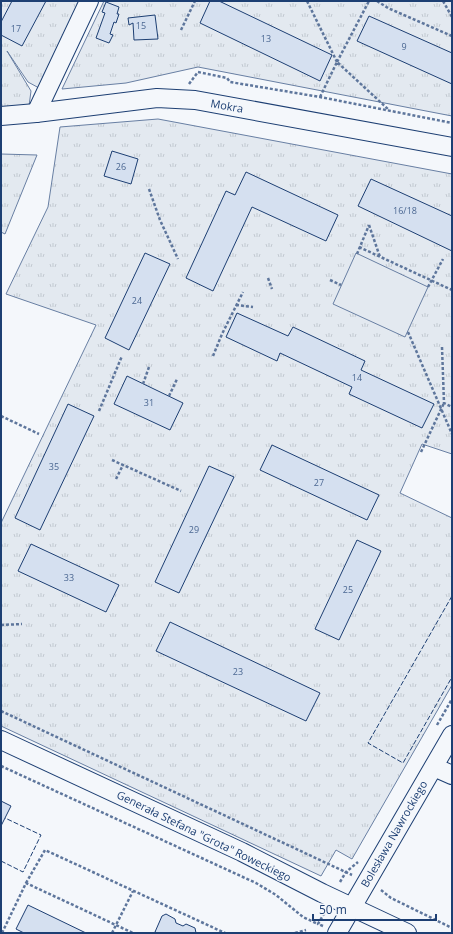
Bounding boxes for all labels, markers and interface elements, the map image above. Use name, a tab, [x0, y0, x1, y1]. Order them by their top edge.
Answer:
house number: 15	[136, 19, 146, 32]
house number: 17	[11, 22, 21, 35]
house number: 13	[261, 32, 271, 45]
house number: 9	[401, 40, 407, 53]
street label: Mokra	[210, 95, 245, 116]
house number: 26	[116, 160, 126, 173]
house number: 16/18	[393, 204, 417, 217]
house number: 24	[132, 294, 142, 307]
house number: 14	[352, 371, 362, 384]
house number: 31	[144, 396, 154, 409]
house number: 35	[49, 460, 59, 473]
house number: 27	[314, 476, 324, 489]
house number: 29	[189, 523, 199, 536]
house number: 33	[64, 571, 74, 584]
house number: 25	[343, 583, 353, 596]
house number: 23	[233, 665, 243, 678]
street label: Bolesława Nawrockiego	[357, 777, 430, 890]
street label: Generała Stefana "Grota" Roweckiego	[114, 787, 294, 885]
scale bar	[313, 896, 436, 922]
text: 50 m	[319, 901, 347, 918]

